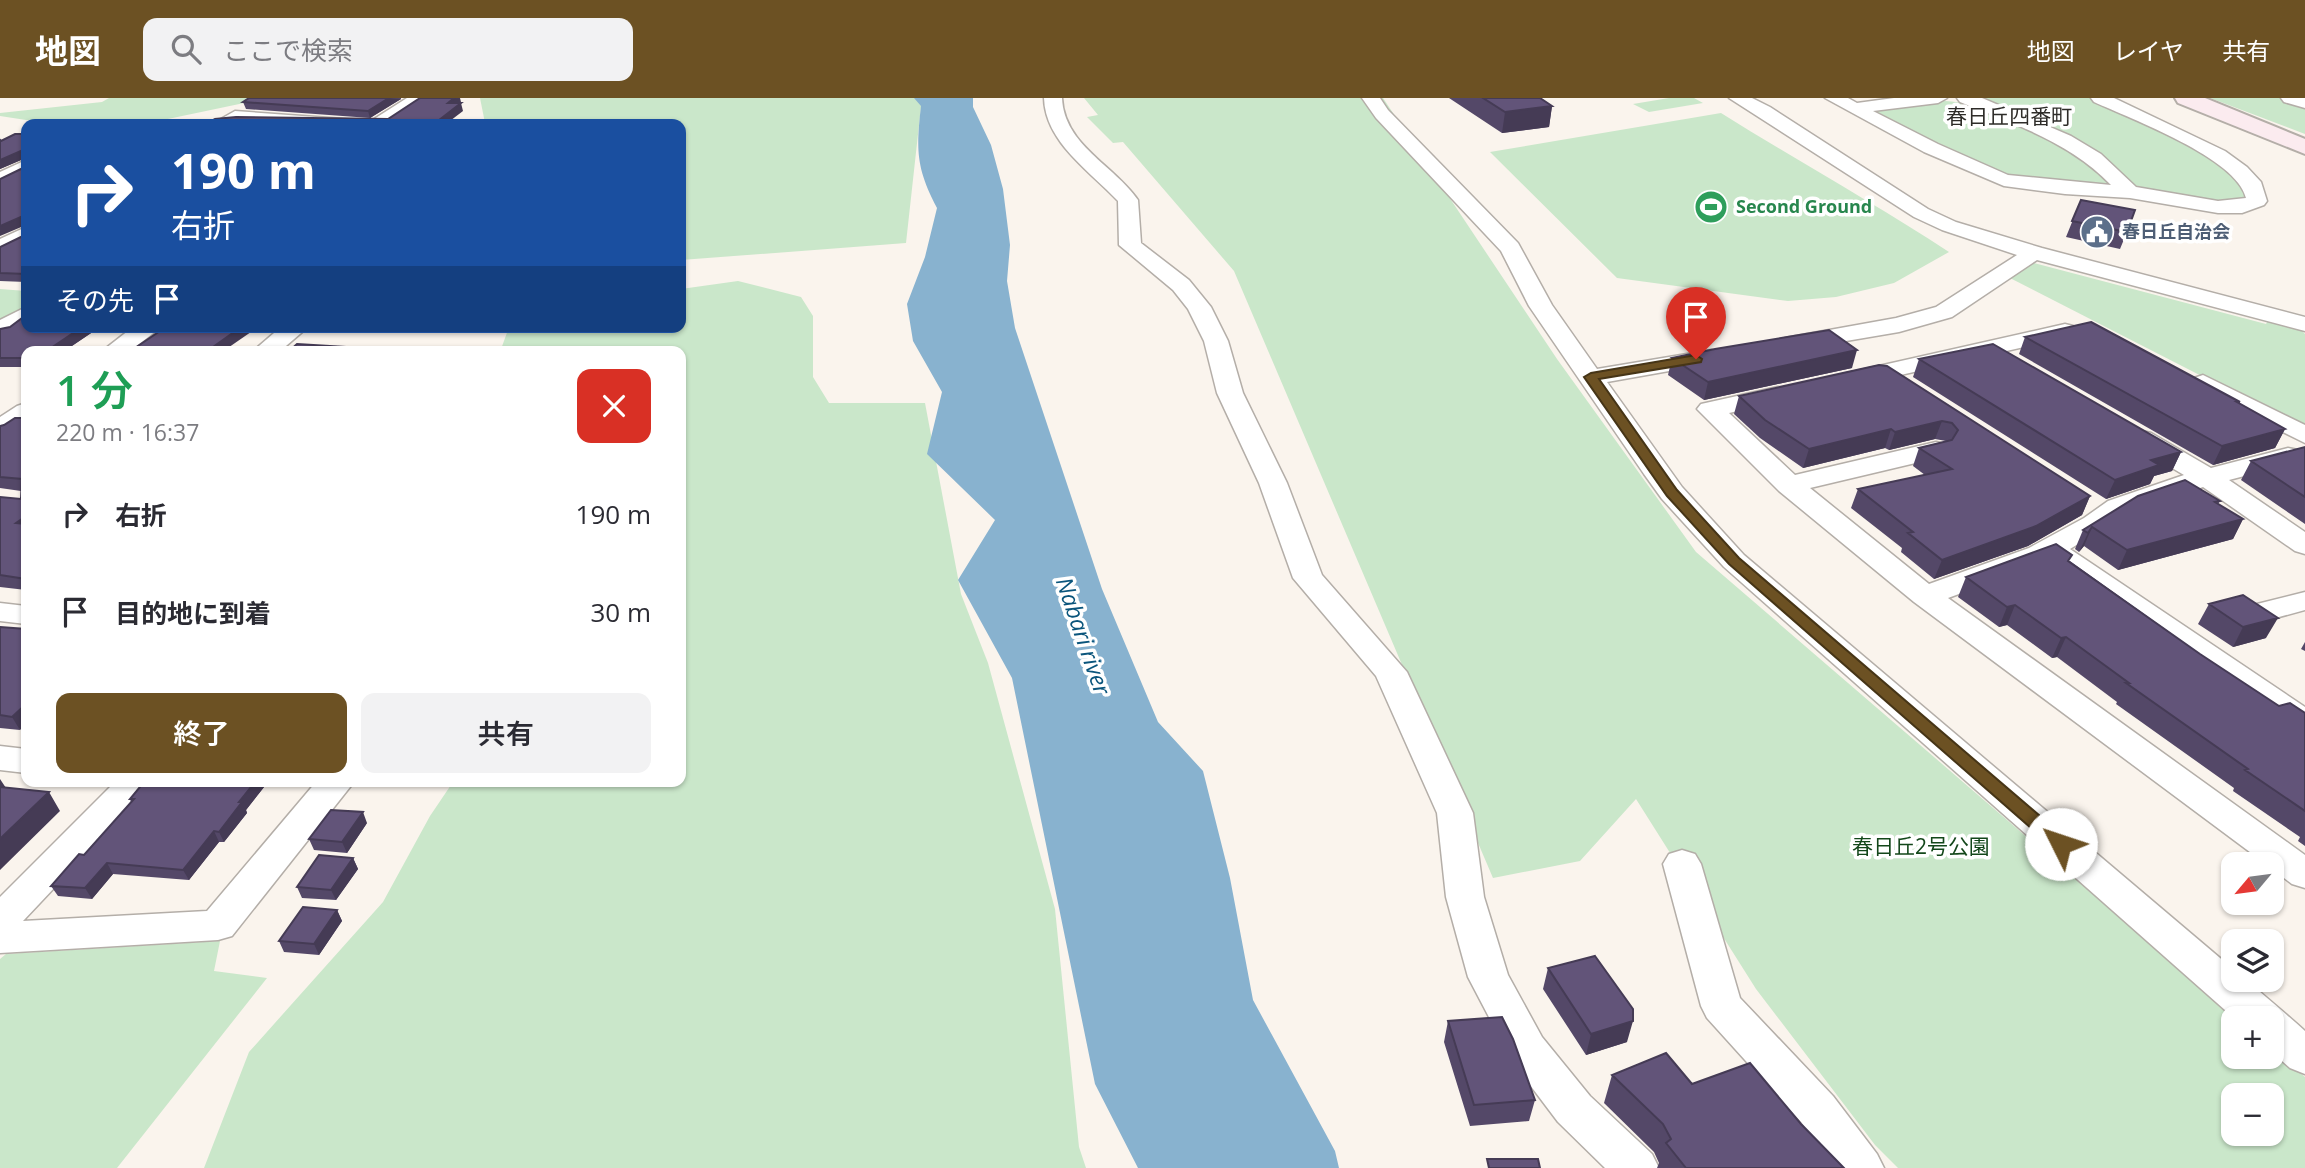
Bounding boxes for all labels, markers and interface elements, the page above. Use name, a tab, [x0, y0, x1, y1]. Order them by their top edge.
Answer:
search box	[143, 18, 633, 81]
text: 地図	[35, 28, 101, 73]
icon: search	[167, 30, 205, 68]
text: ここで検索	[223, 32, 353, 68]
text: 地図	[2027, 34, 2075, 67]
text: レイヤ	[2113, 34, 2184, 67]
text: 共有	[2222, 34, 2270, 67]
district label: 春日丘四番町	[1946, 102, 2072, 130]
text: 190 m	[171, 137, 316, 203]
icon: right	[56, 147, 147, 238]
sports icon: Second Ground	[1692, 188, 1730, 226]
place label: Second Ground	[1736, 194, 1872, 218]
text: 右折	[171, 203, 235, 246]
public building icon: 春日丘自治会	[2078, 213, 2116, 251]
place label: 春日丘自治会	[2122, 219, 2230, 243]
icon: arrive	[148, 280, 186, 318]
text: その先	[56, 282, 134, 318]
pin	[1666, 287, 1726, 359]
icon: arrive	[1677, 298, 1715, 336]
text: 1 分	[56, 361, 133, 418]
button: close	[577, 369, 651, 443]
text: 220 m · 16:37	[56, 416, 199, 448]
icon: right	[56, 495, 94, 533]
text: 190 m	[576, 496, 651, 532]
text: 右折	[115, 497, 167, 533]
water label: Nabari river	[1049, 573, 1119, 700]
icon: arrive	[56, 593, 94, 631]
text: 30 m	[590, 594, 651, 630]
text: 目的地に到着	[115, 595, 271, 631]
button: 終了	[56, 693, 347, 773]
button: 共有	[361, 693, 651, 773]
position arrow	[2024, 807, 2098, 881]
park label: 春日丘2号公園	[1852, 832, 1990, 860]
north arrow	[2221, 852, 2284, 915]
map controls	[2221, 852, 2284, 1146]
button: layers	[2221, 929, 2284, 992]
button: +	[2221, 1006, 2284, 1069]
button: −	[2221, 1083, 2284, 1146]

